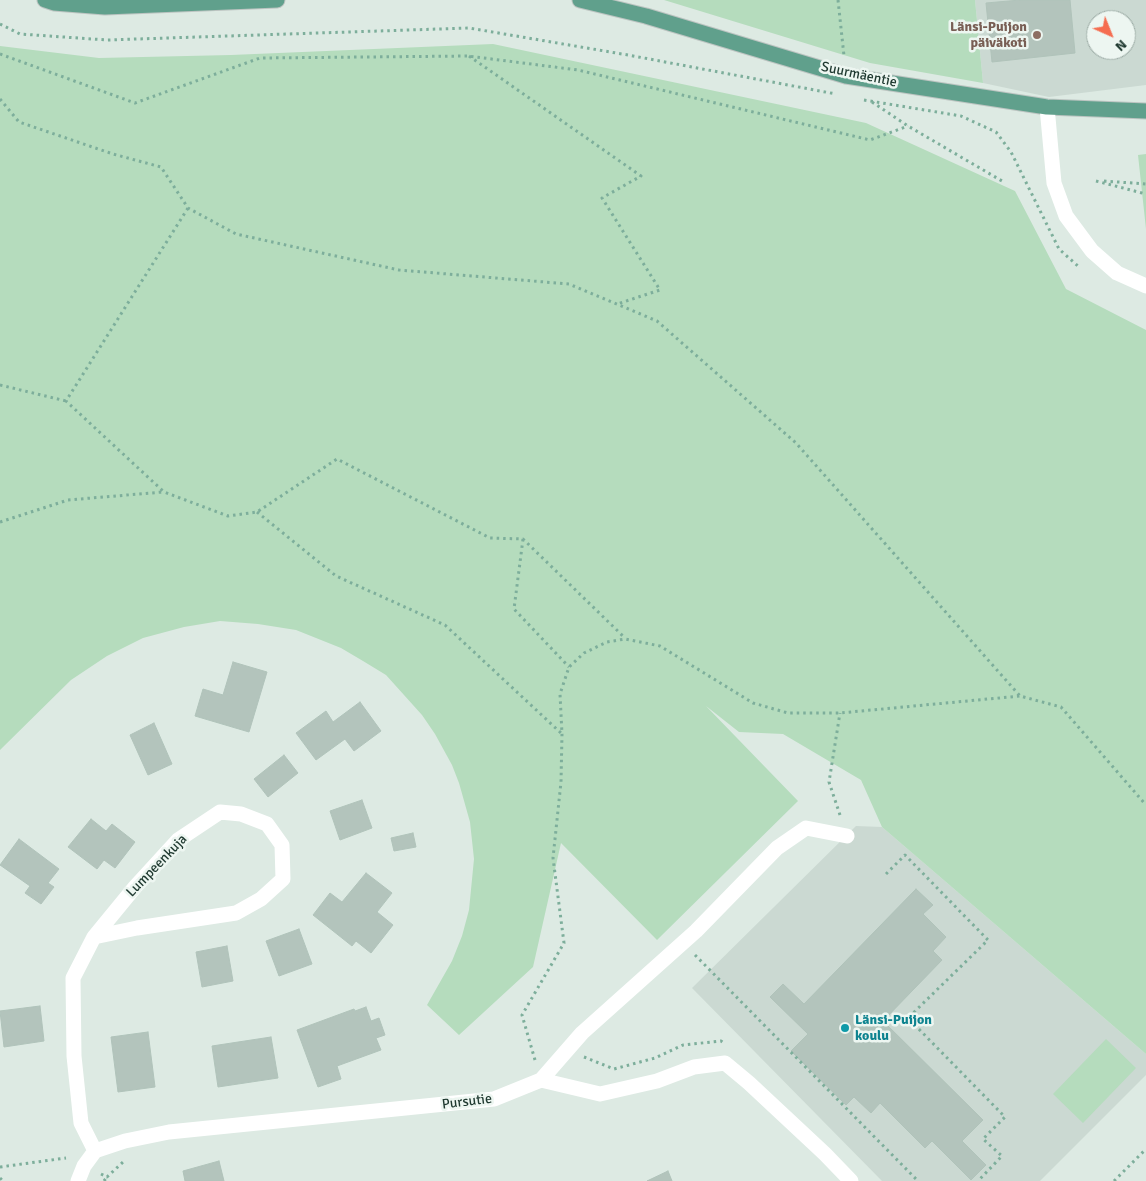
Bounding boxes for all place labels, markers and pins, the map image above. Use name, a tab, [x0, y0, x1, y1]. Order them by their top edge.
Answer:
place label: Länsi-Puijon päiväkoti	[950, 19, 1027, 52]
marker: Länsi-Puijon päiväkoti	[1031, 29, 1043, 41]
place label: Länsi-Puijon koulu	[855, 1012, 932, 1044]
marker: Länsi-Puijon koulu	[839, 1022, 851, 1034]

